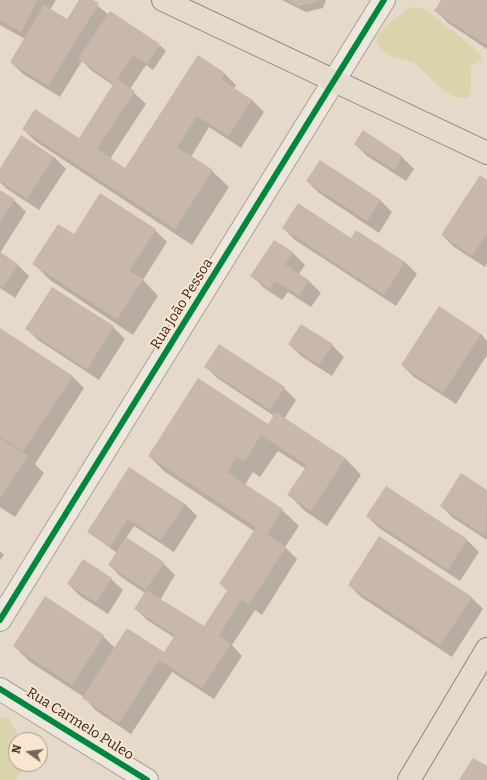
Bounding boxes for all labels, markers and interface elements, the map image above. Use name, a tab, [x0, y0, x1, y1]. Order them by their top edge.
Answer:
street label: Rua João Pessoa	[147, 255, 217, 353]
street label: Rua Carmelo Puleo	[23, 684, 137, 764]
north arrow	[8, 732, 48, 772]
text: N	[10, 744, 24, 755]

